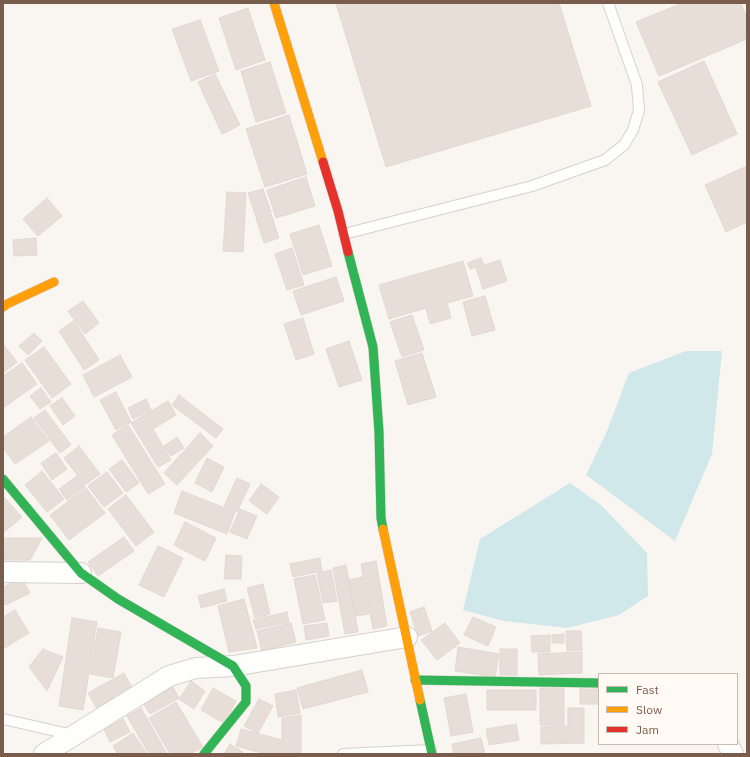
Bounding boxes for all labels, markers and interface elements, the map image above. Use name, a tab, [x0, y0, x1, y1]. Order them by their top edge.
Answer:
legend	[598, 673, 738, 745]
text: Fast	[636, 682, 659, 697]
text: Slow	[636, 702, 662, 717]
text: Jam	[636, 722, 659, 737]

